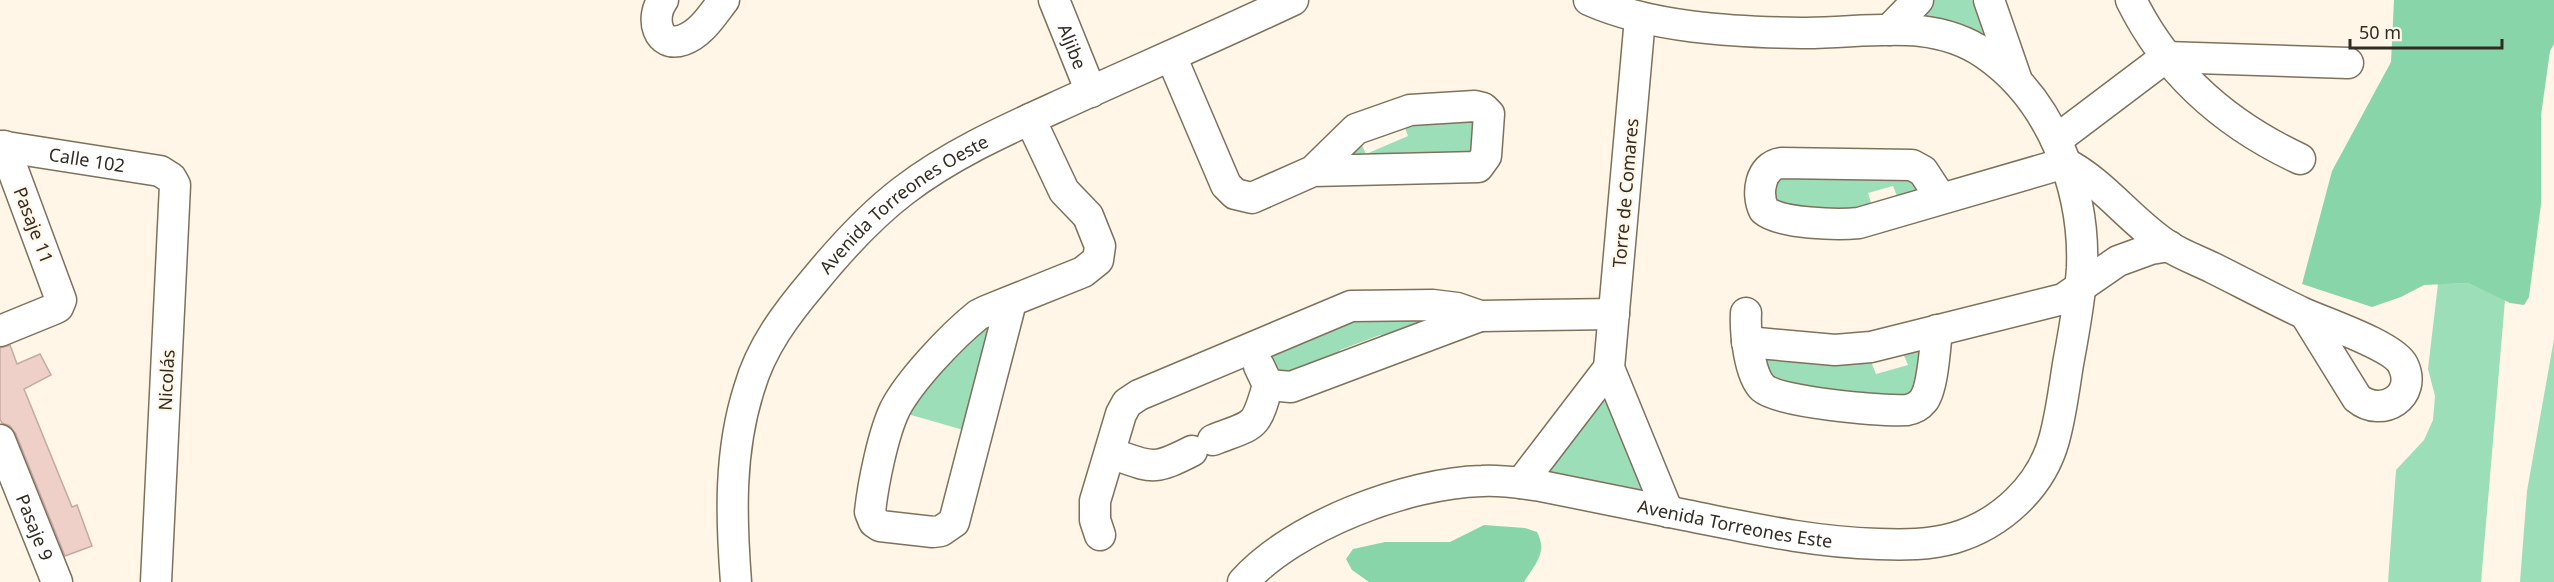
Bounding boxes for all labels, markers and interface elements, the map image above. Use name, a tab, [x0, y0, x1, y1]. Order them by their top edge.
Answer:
scale bar	[2350, 12, 2502, 50]
street label: Aljibe	[1053, 20, 1093, 73]
text: 50 m	[2359, 20, 2401, 44]
street label: Torre de Comares	[1607, 117, 1643, 269]
street label: Avenida Torreones Oeste	[813, 129, 992, 278]
street label: Calle 102	[47, 142, 127, 177]
street label: Pasaje 11	[9, 183, 59, 267]
street label: Nicolás	[152, 349, 180, 411]
street label: Pasaje 9	[11, 491, 59, 564]
street label: Avenida Torreones Este	[1636, 494, 1834, 553]

